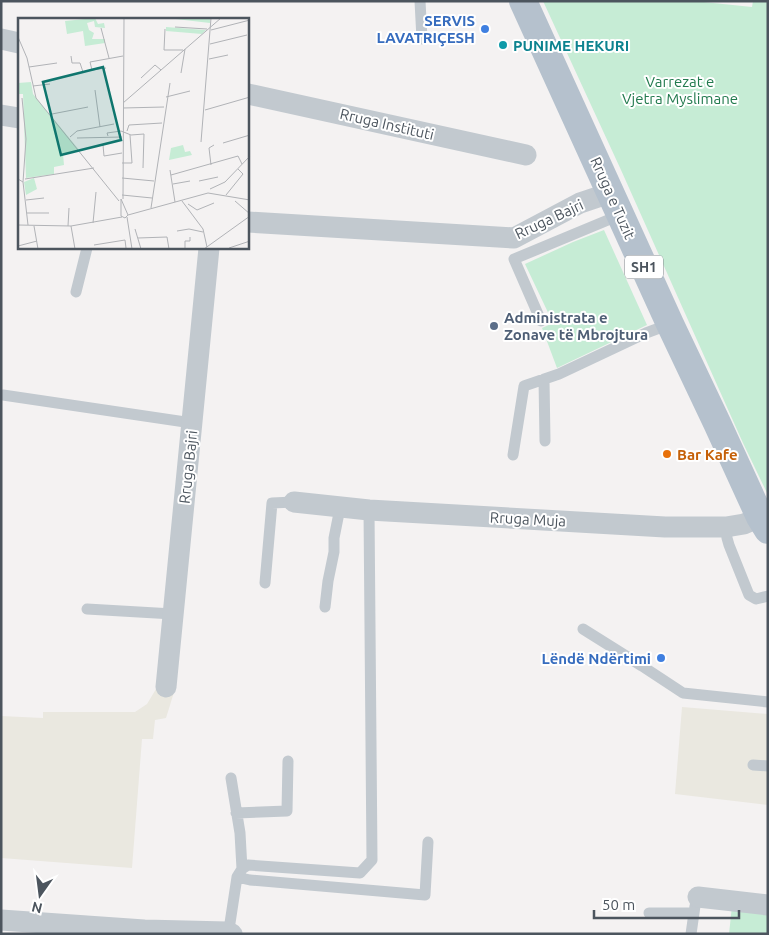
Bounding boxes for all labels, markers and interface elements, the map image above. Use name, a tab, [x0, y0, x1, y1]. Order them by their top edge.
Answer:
place label: SERVIS LAVATRIÇESH	[376, 12, 475, 47]
inset map	[18, 18, 249, 249]
marker: SERVIS LAVATRIÇESH	[479, 23, 491, 35]
place label: PUNIME HEKURI	[513, 37, 629, 54]
marker: PUNIME HEKURI	[497, 39, 509, 51]
park label: Varrezat e Vjetra Myslimane	[622, 73, 738, 107]
street label: Rruga Instituti	[338, 105, 436, 143]
street label: Rruga e Tuzit	[587, 154, 639, 242]
street label: Rruga Bajri	[512, 196, 586, 242]
road number: SH1	[625, 256, 663, 278]
place label: Administrata e Zonave të Mbrojtura	[504, 309, 648, 343]
marker: Administrata e Zonave të Mbrojtura	[488, 320, 500, 332]
street label: Rruga Bajri	[176, 430, 200, 504]
place label: Bar Kafe	[677, 446, 738, 463]
marker: Bar Kafe	[661, 448, 673, 460]
street label: Rruga Muja	[489, 509, 567, 529]
place label: Lëndë Ndërtimi	[541, 650, 651, 667]
marker: Lëndë Ndërtimi	[655, 652, 667, 664]
north arrow	[15, 870, 65, 920]
scale bar	[594, 888, 739, 920]
text: 50 m	[602, 896, 635, 913]
text: N	[30, 899, 44, 917]

